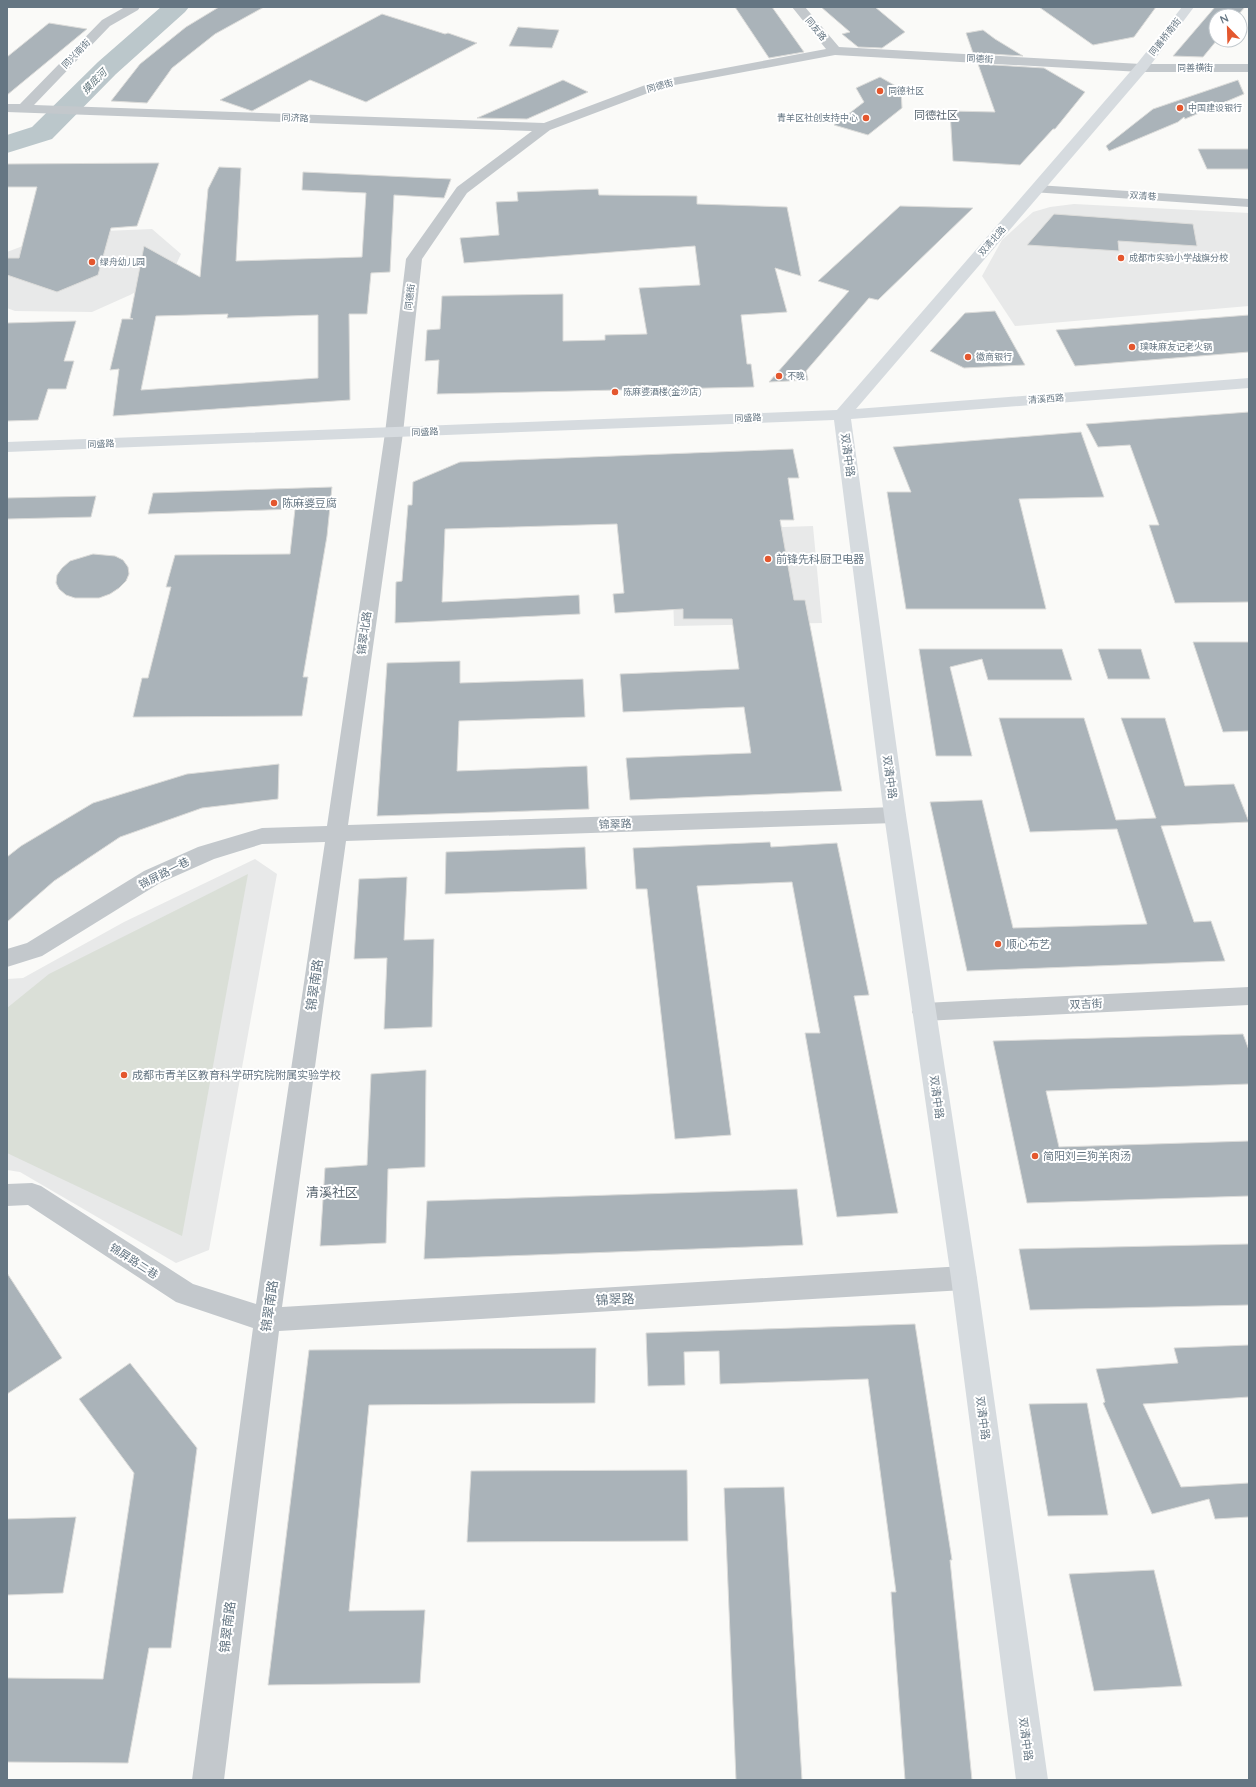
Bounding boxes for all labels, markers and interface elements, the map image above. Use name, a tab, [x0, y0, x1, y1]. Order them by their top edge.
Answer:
north arrow	[1208, 8, 1248, 48]
text: N	[1218, 11, 1231, 27]
street label: 同友路	[803, 15, 829, 43]
street label: 同善桥南街	[1146, 16, 1183, 58]
street label: 同兴南街	[59, 37, 92, 70]
street label: 同德街	[966, 52, 994, 65]
street label: 同善横街	[1177, 62, 1213, 73]
water label: 摸底河	[79, 65, 111, 97]
street label: 同德街	[645, 77, 674, 95]
place label: 同德社区	[888, 85, 924, 96]
marker: 同德社区	[875, 86, 885, 96]
place label: 中国建设银行	[1188, 102, 1242, 113]
marker: 中国建设银行	[1175, 103, 1185, 113]
district label: 同德社区	[914, 108, 958, 122]
street label: 同济路	[281, 112, 309, 123]
place label: 青羊区社创支持中心	[777, 112, 858, 123]
marker: 青羊区社创支持中心	[861, 113, 871, 123]
street label: 双清巷	[1129, 189, 1157, 202]
street label: 双清北路	[976, 223, 1008, 258]
place label: 成都市实验小学战旗分校	[1129, 252, 1229, 263]
marker: 成都市实验小学战旗分校	[1116, 253, 1126, 263]
place label: 绿舟幼儿园	[100, 256, 145, 267]
marker: 绿舟幼儿园	[87, 257, 97, 267]
street label: 同德街	[402, 283, 417, 311]
place label: 璞味麻友记老火锅	[1140, 341, 1212, 352]
marker: 璞味麻友记老火锅	[1127, 342, 1137, 352]
place label: 徽商银行	[976, 351, 1012, 362]
marker: 徽商银行	[963, 352, 973, 362]
place label: 不晚	[787, 370, 805, 381]
marker: 不晚	[774, 371, 784, 381]
place label: 陈麻婆酒楼(金沙店)	[623, 386, 702, 397]
marker: 陈麻婆酒楼(金沙店)	[610, 387, 620, 397]
street label: 清溪西路	[1028, 392, 1064, 405]
street label: 同盛路	[734, 412, 762, 423]
street label: 同盛路	[411, 426, 439, 437]
street label: 双清中路	[838, 432, 858, 478]
street label: 同盛路	[87, 438, 115, 449]
place label: 陈麻婆豆腐	[282, 496, 337, 510]
marker: 陈麻婆豆腐	[269, 498, 279, 508]
place label: 前锋先科厨卫电器	[776, 552, 864, 566]
marker: 前锋先科厨卫电器	[763, 554, 773, 564]
street label: 锦翠北路	[354, 610, 374, 656]
street label: 双清中路	[880, 754, 900, 800]
street label: 锦翠路	[598, 816, 632, 832]
street label: 锦屏路一巷	[136, 854, 192, 892]
place label: 顺心布艺	[1006, 937, 1050, 951]
marker: 顺心布艺	[993, 939, 1003, 949]
street label: 锦翠南路	[302, 958, 326, 1012]
street label: 双吉街	[1069, 996, 1103, 1012]
place label: 成都市青羊区教育科学研究院附属实验学校	[132, 1068, 341, 1082]
marker: 成都市青羊区教育科学研究院附属实验学校	[119, 1070, 129, 1080]
street label: 双清中路	[927, 1074, 947, 1120]
place label: 简阳刘二狗羊肉汤	[1043, 1149, 1131, 1163]
marker: 简阳刘二狗羊肉汤	[1030, 1151, 1040, 1161]
district label: 清溪社区	[306, 1184, 358, 1200]
street label: 锦屏路二巷	[107, 1240, 161, 1282]
street label: 锦翠南路	[257, 1279, 281, 1333]
street label: 锦翠路	[595, 1290, 635, 1308]
street label: 双清中路	[973, 1395, 993, 1441]
street label: 锦翠南路	[216, 1600, 238, 1654]
street label: 双清中路	[1016, 1716, 1036, 1762]

